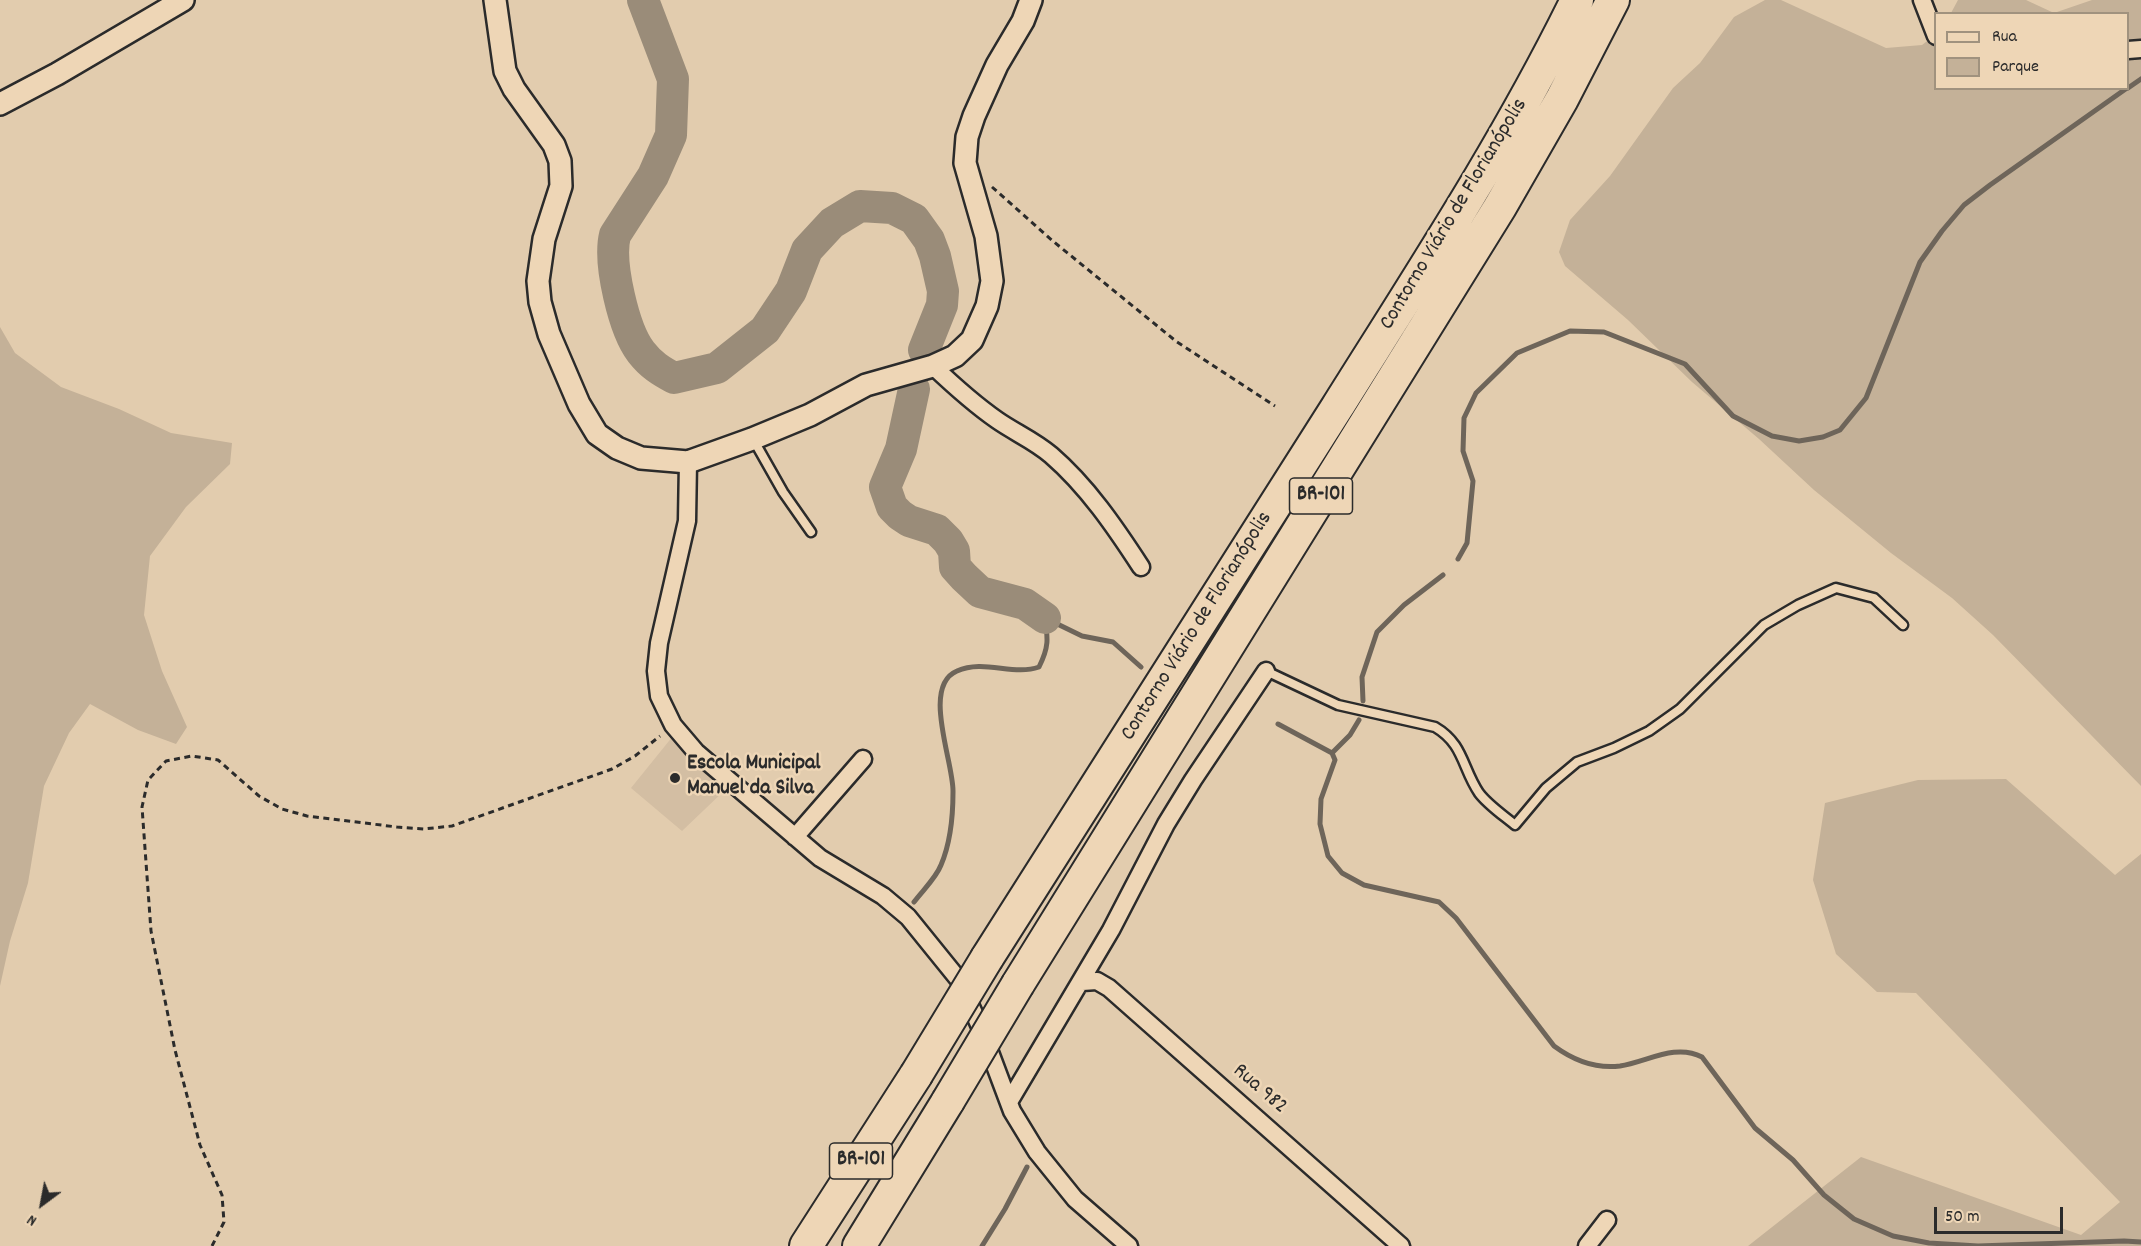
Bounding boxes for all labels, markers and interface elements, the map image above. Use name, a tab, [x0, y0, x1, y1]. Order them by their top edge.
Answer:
legend	[1934, 12, 2129, 90]
text: Rua	[1992, 25, 2017, 50]
text: Parque	[1992, 55, 2039, 80]
street label: Contorno Viário de Florianópolis	[1375, 95, 1535, 335]
road number: BR-101	[1290, 478, 1352, 514]
street label: Contorno Viário de Florianópolis	[1117, 508, 1279, 746]
place label: Escola Municipal Manuel da Silva	[687, 752, 821, 804]
marker: Escola Municipal Manuel da Silva	[668, 771, 682, 785]
street label: Rua 982	[1226, 1059, 1292, 1121]
road number: BR-101	[830, 1143, 892, 1179]
north arrow	[12, 1174, 72, 1234]
scale bar	[1937, 1195, 2066, 1233]
text: 50 m	[1945, 1205, 1980, 1230]
text: N	[23, 1208, 42, 1232]

